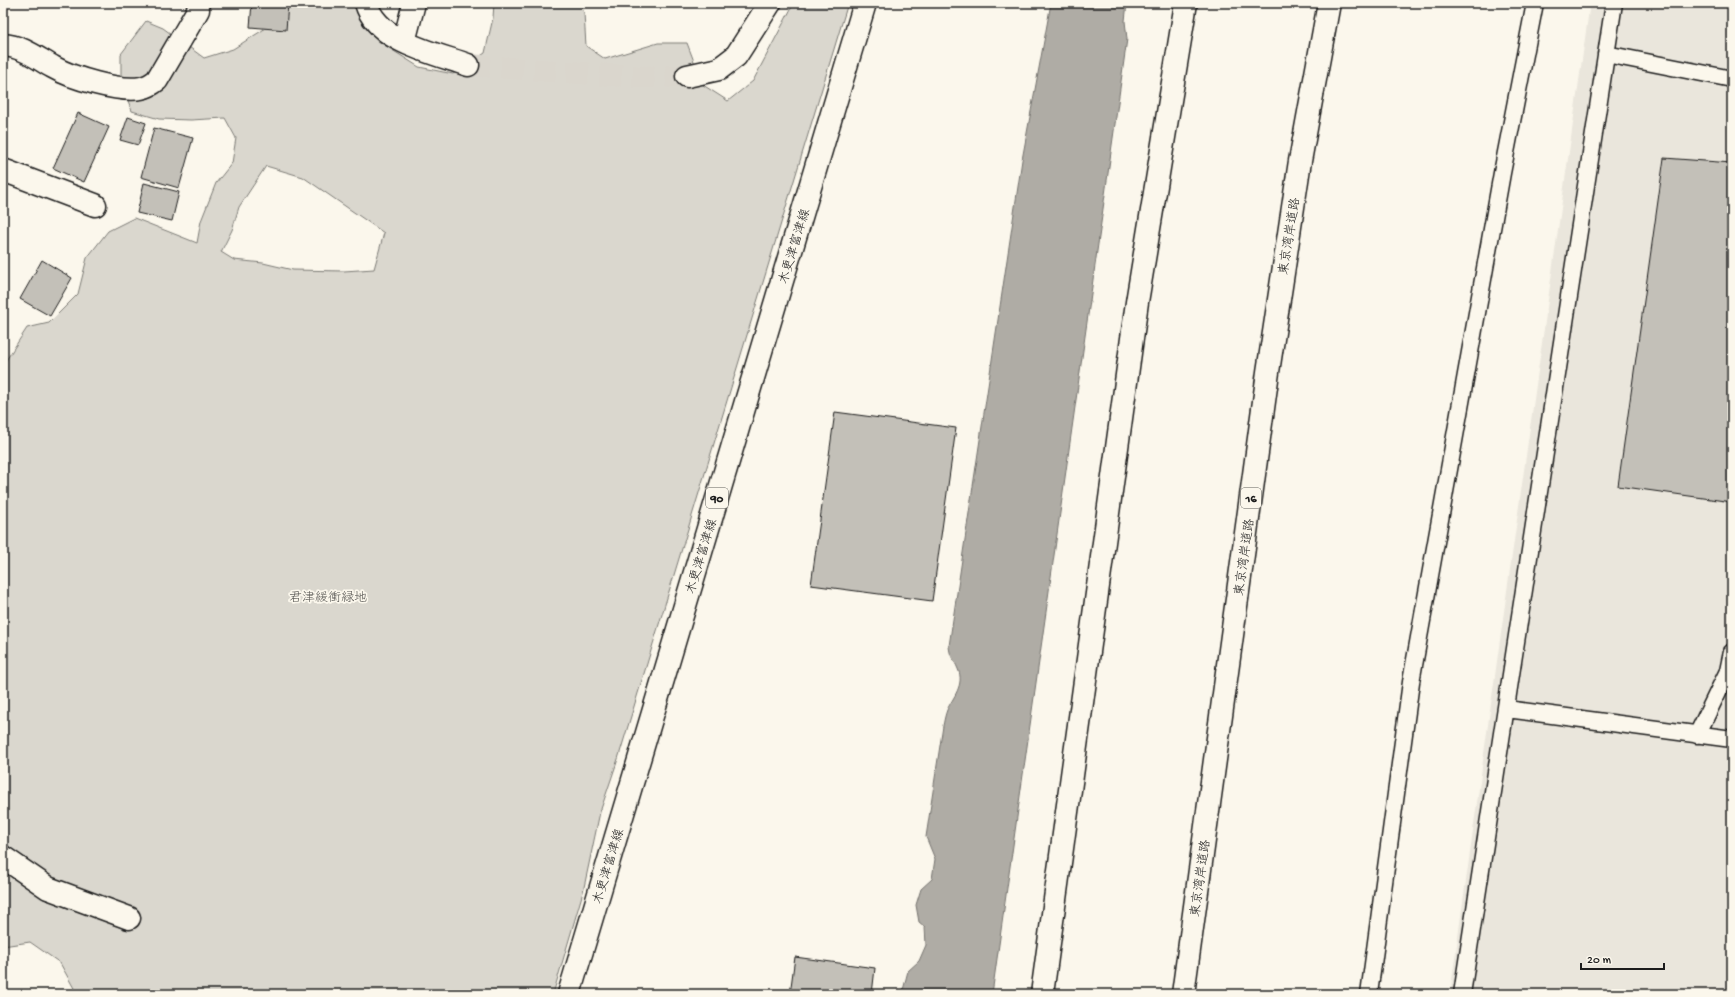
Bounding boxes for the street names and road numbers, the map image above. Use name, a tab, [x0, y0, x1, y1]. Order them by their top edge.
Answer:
street label: 東京湾岸道路	[1277, 197, 1304, 276]
street label: 木更津富津線	[776, 206, 814, 286]
road number: 90	[706, 488, 728, 508]
road number: 16	[1241, 488, 1261, 508]
street label: 木更津富津線	[683, 516, 721, 596]
street label: 東京湾岸道路	[1233, 518, 1258, 597]
street label: 木更津富津線	[590, 826, 628, 906]
street label: 東京湾岸道路	[1189, 839, 1214, 918]

